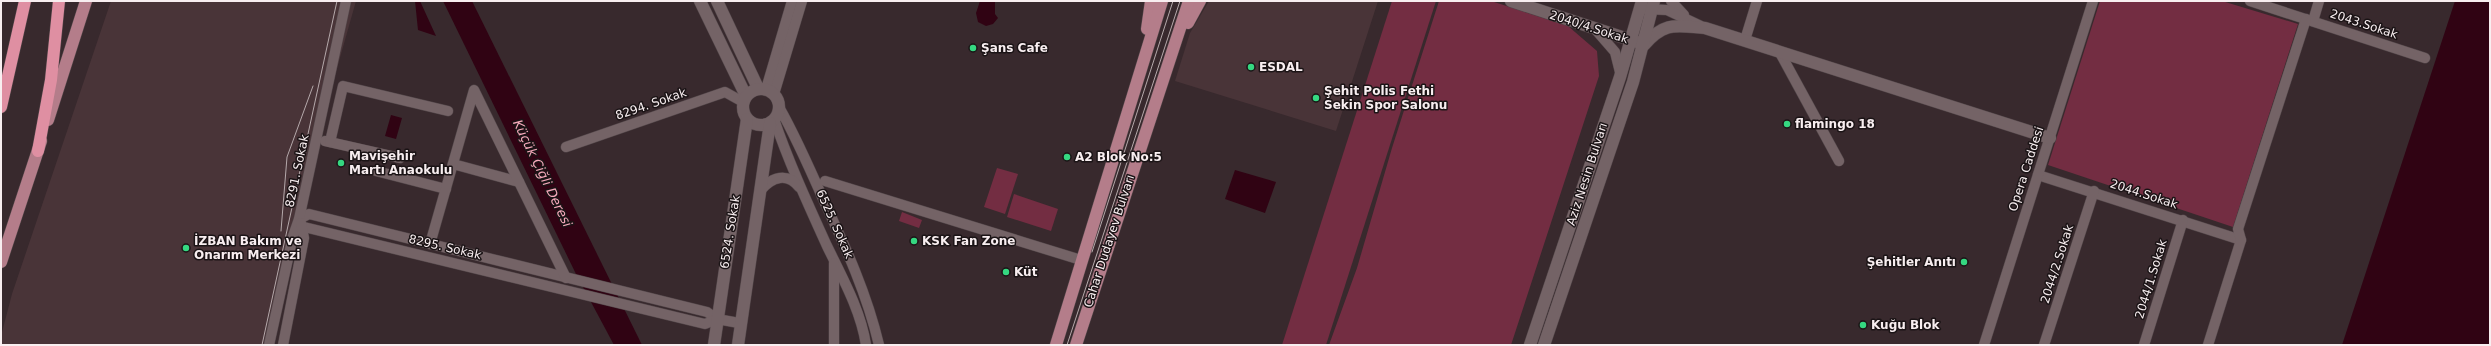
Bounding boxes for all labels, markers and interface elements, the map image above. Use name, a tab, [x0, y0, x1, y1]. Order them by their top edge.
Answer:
street label: 2043.Sokak	[2328, 6, 2400, 42]
street label: 2040/4.Sokak	[1548, 8, 1630, 46]
place label: Şans Cafe	[981, 41, 1048, 55]
marker: Şans Cafe	[968, 43, 978, 53]
place label: ESDAL	[1259, 60, 1303, 74]
marker: ESDAL	[1246, 62, 1256, 72]
place label: Şehit Polis Fethi Sekin Spor Salonu	[1324, 84, 1447, 112]
street label: 8294. Sokak	[614, 85, 688, 123]
marker: Şehit Polis Fethi Sekin Spor Salonu	[1311, 93, 1321, 103]
water label: Küçük Çiğli Deresi	[510, 117, 575, 230]
place label: flamingo 18	[1795, 117, 1875, 131]
marker: flamingo 18	[1782, 119, 1792, 129]
street label: Aziz Nesin Bulvarı	[1564, 121, 1610, 227]
street label: Opera Caddesi	[2006, 125, 2046, 213]
street label: 8291. Sokak	[282, 133, 312, 209]
place label: Mavişehir Martı Anaokulu	[349, 149, 452, 177]
place label: A2 Blok No:5	[1075, 150, 1162, 164]
marker: A2 Blok No:5	[1062, 152, 1072, 162]
marker: Mavişehir Martı Anaokulu	[336, 158, 346, 168]
street label: Cahar Dudayev Bulvarı	[1081, 173, 1137, 309]
street label: 2044.Sokak	[2108, 176, 2180, 212]
street label: 6525. Sokak	[814, 187, 856, 261]
street label: 6524. Sokak	[717, 194, 743, 270]
street label: 2044/2.Sokak	[2038, 223, 2076, 305]
street label: 8295. Sokak	[407, 232, 483, 262]
place label: İZBAN Bakım ve Onarım Merkezi	[194, 233, 302, 262]
place label: KSK Fan Zone	[922, 234, 1015, 248]
marker: KSK Fan Zone	[909, 236, 919, 246]
street label: 2044/1.Sokak	[2132, 238, 2170, 320]
marker: İZBAN Bakım ve Onarım Merkezi	[181, 243, 191, 253]
place label: Şehitler Anıtı	[1867, 255, 1956, 269]
marker: Şehitler Anıtı	[1959, 257, 1969, 267]
place label: Küt	[1014, 265, 1038, 279]
marker: Küt	[1001, 267, 1011, 277]
place label: Kuğu Blok	[1871, 318, 1940, 332]
marker: Kuğu Blok	[1858, 320, 1868, 330]

